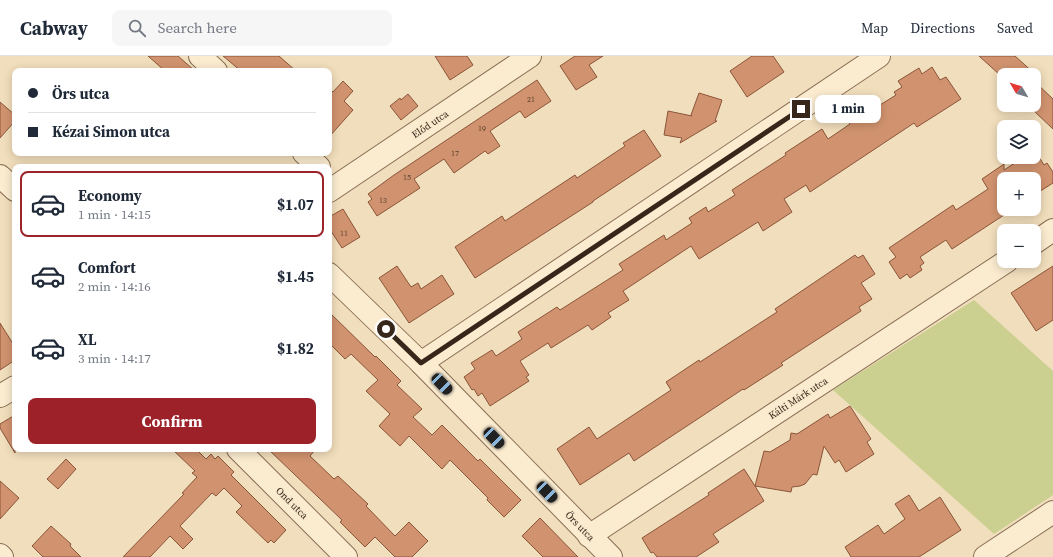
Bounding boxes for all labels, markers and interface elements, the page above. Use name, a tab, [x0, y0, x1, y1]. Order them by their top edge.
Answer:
search box	[112, 10, 392, 46]
text: Cabway	[20, 15, 88, 41]
icon: search	[126, 17, 148, 39]
text: Search here	[158, 17, 237, 38]
text: Map	[861, 18, 888, 38]
text: Directions	[910, 18, 975, 38]
text: Saved	[997, 18, 1033, 38]
north arrow	[997, 68, 1041, 112]
map controls	[997, 68, 1041, 268]
text: Örs utca	[52, 83, 109, 104]
house number: 21	[527, 94, 535, 105]
callout: 1 min	[815, 95, 881, 123]
route end	[792, 100, 810, 118]
text: 1 min	[831, 100, 865, 117]
street label: Előd utca	[409, 106, 452, 141]
button: layers	[997, 120, 1041, 164]
text: Kézai Simon utca	[52, 121, 170, 142]
house number: 19	[478, 123, 486, 134]
house number: 17	[451, 148, 459, 159]
house number: 15	[403, 172, 411, 183]
button: +	[997, 172, 1041, 216]
text: Economy	[78, 185, 142, 206]
icon: car	[30, 186, 66, 222]
text: $1.07	[277, 194, 314, 215]
house number: 13	[379, 195, 387, 206]
text: 1 min · 14:15	[78, 206, 151, 223]
button: −	[997, 224, 1041, 268]
house number: 11	[340, 228, 348, 239]
text: Comfort	[78, 257, 136, 278]
icon: car	[30, 258, 66, 294]
text: $1.45	[277, 266, 314, 287]
text: 2 min · 14:16	[78, 278, 151, 295]
route start	[377, 320, 395, 338]
text: XL	[78, 329, 97, 350]
icon: car	[30, 330, 66, 366]
text: $1.82	[277, 338, 314, 359]
text: 3 min · 14:17	[78, 350, 151, 367]
car	[429, 371, 455, 397]
street label: Kálti Márk utca	[766, 374, 831, 422]
button: Confirm	[28, 398, 316, 444]
car	[481, 425, 507, 451]
car	[534, 479, 560, 505]
street label: Ond utca	[273, 484, 311, 522]
street label: Örs utca	[563, 508, 598, 544]

